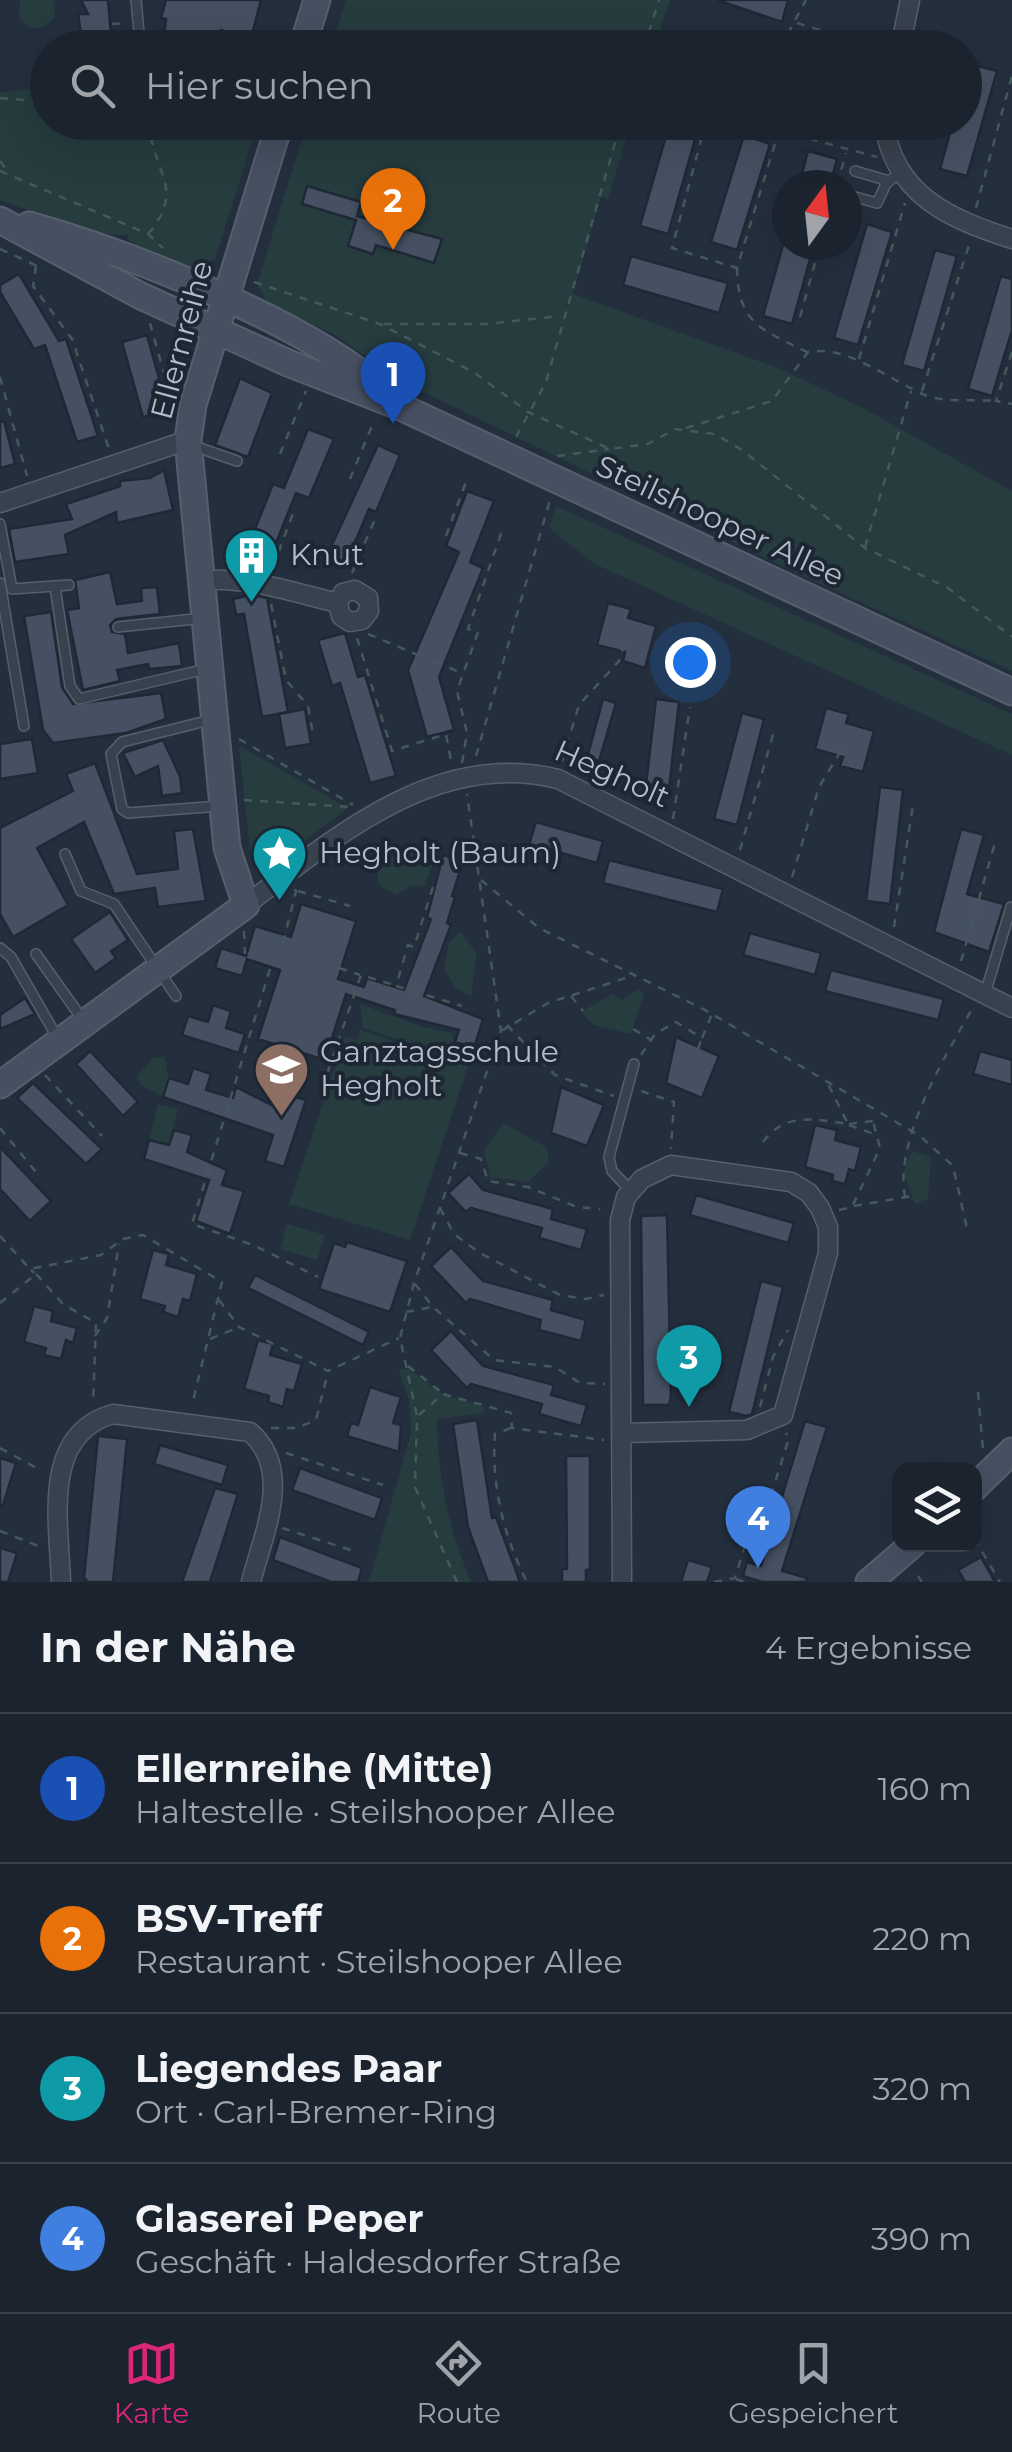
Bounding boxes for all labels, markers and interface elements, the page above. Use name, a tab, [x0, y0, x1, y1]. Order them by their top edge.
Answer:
search box	[30, 30, 982, 140]
icon: search	[65, 58, 120, 113]
text: Hier suchen	[145, 62, 374, 109]
pin: 2	[360, 168, 426, 250]
north arrow	[772, 170, 862, 260]
street label: Ellernreihe	[143, 257, 220, 423]
pin: 1	[360, 342, 426, 424]
street label: Steilshooper Allee	[590, 447, 850, 594]
building icon: Knut	[221, 525, 281, 604]
place label: Knut	[290, 536, 364, 573]
your location	[665, 637, 716, 688]
street label: Hegholt	[549, 732, 676, 815]
place icon: Hegholt (Baum)	[250, 823, 310, 902]
place label: Hegholt (Baum)	[319, 834, 561, 871]
place label: Ganztagsschule Hegholt	[320, 1033, 559, 1104]
school or university icon: Ganztagsschule Hegholt	[251, 1039, 311, 1118]
pin: 3	[656, 1324, 722, 1407]
map controls	[892, 1462, 982, 1552]
button: layers	[892, 1462, 982, 1552]
pin: 4	[726, 1486, 790, 1568]
text: In der Nähe	[40, 1621, 296, 1673]
text: 4 Ergebnisse	[765, 1628, 972, 1667]
text: Ellernreihe (Mitte)	[135, 1745, 493, 1792]
text: 1	[66, 1769, 79, 1808]
text: 160 m	[877, 1769, 972, 1808]
text: Haltestelle · Steilshooper Allee	[135, 1792, 616, 1831]
text: BSV-Treff	[135, 1895, 322, 1942]
text: 2	[63, 1919, 82, 1958]
text: 220 m	[872, 1919, 972, 1958]
text: Restaurant · Steilshooper Allee	[135, 1942, 623, 1981]
text: Liegendes Paar	[135, 2045, 442, 2092]
text: 3	[63, 2069, 82, 2108]
text: 320 m	[872, 2069, 972, 2108]
text: Ort · Carl-Bremer-Ring	[135, 2092, 497, 2131]
text: Glaserei Peper	[135, 2195, 424, 2242]
text: 4	[61, 2219, 84, 2258]
text: 390 m	[871, 2219, 972, 2258]
text: Geschäft · Haldesdorfer Straße	[135, 2242, 621, 2281]
tab: Karte	[114, 2336, 189, 2430]
tab: Route	[416, 2336, 501, 2430]
tab: Gespeichert	[728, 2336, 898, 2430]

